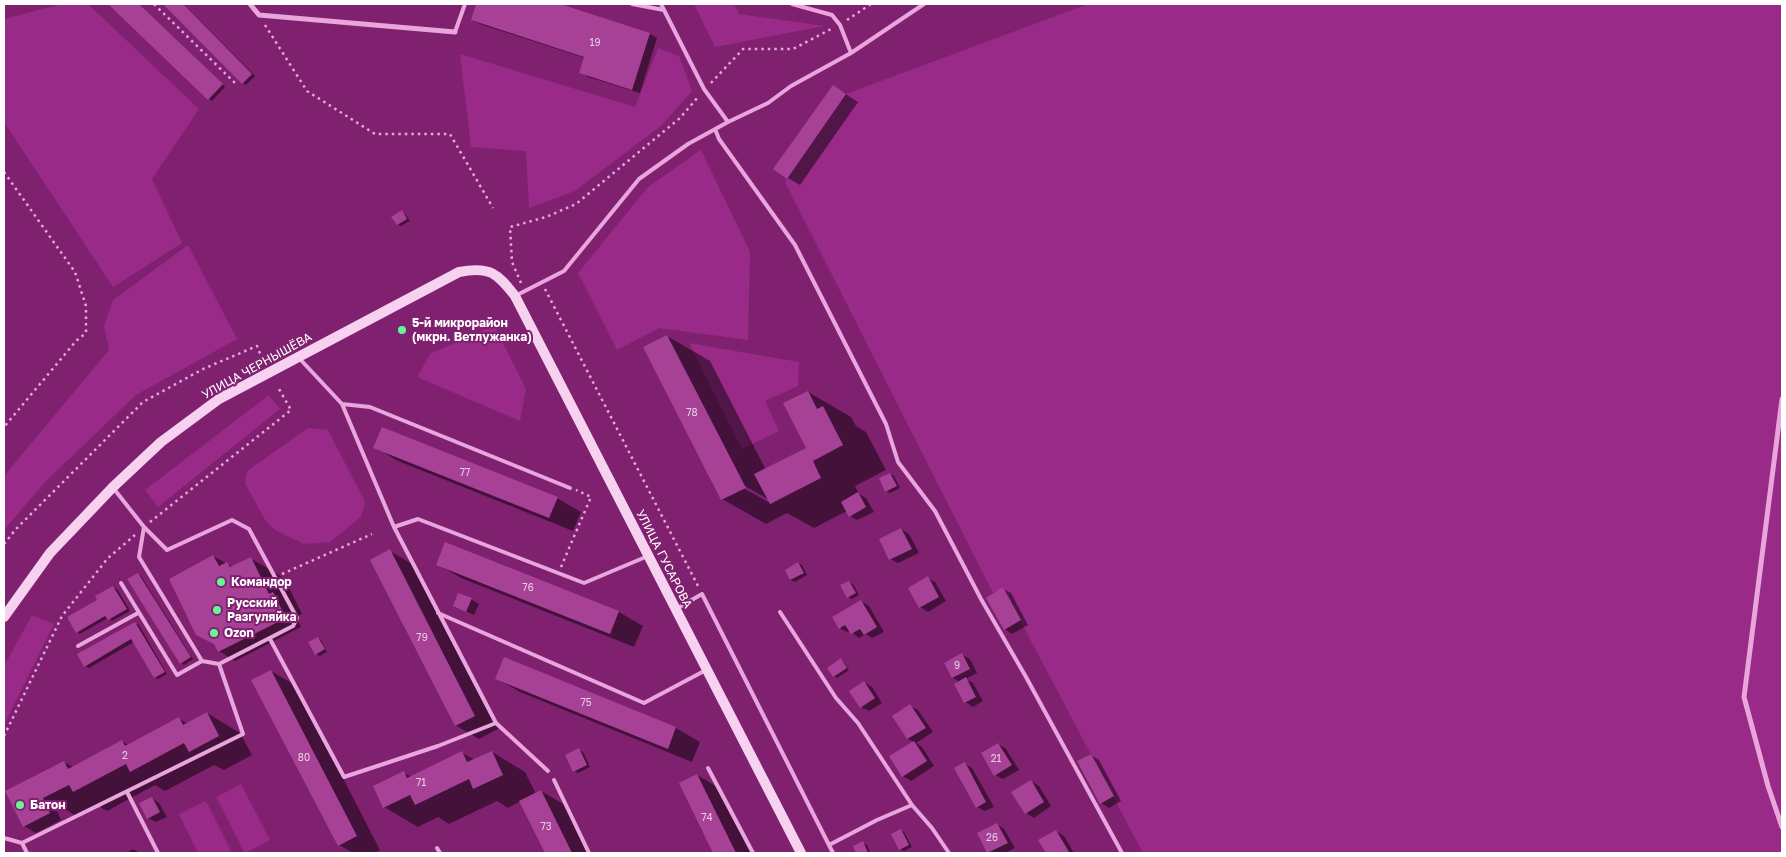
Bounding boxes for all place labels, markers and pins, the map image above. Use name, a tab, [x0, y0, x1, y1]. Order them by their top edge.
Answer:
place label: 5-й микрорайон (мкрн. Ветлужанка)	[412, 316, 532, 344]
marker: 5-й микрорайон (мкрн. Ветлужанка)	[396, 324, 408, 336]
place label: Командор	[231, 575, 292, 589]
marker: Командор	[215, 576, 227, 588]
place label: Русский Разгуляйка	[227, 596, 296, 624]
marker: Русский Разгуляйка	[211, 604, 223, 616]
place label: Ozon	[224, 626, 254, 640]
marker: Ozon	[208, 627, 220, 639]
place label: Батон	[30, 798, 66, 812]
marker: Батон	[14, 799, 26, 811]

